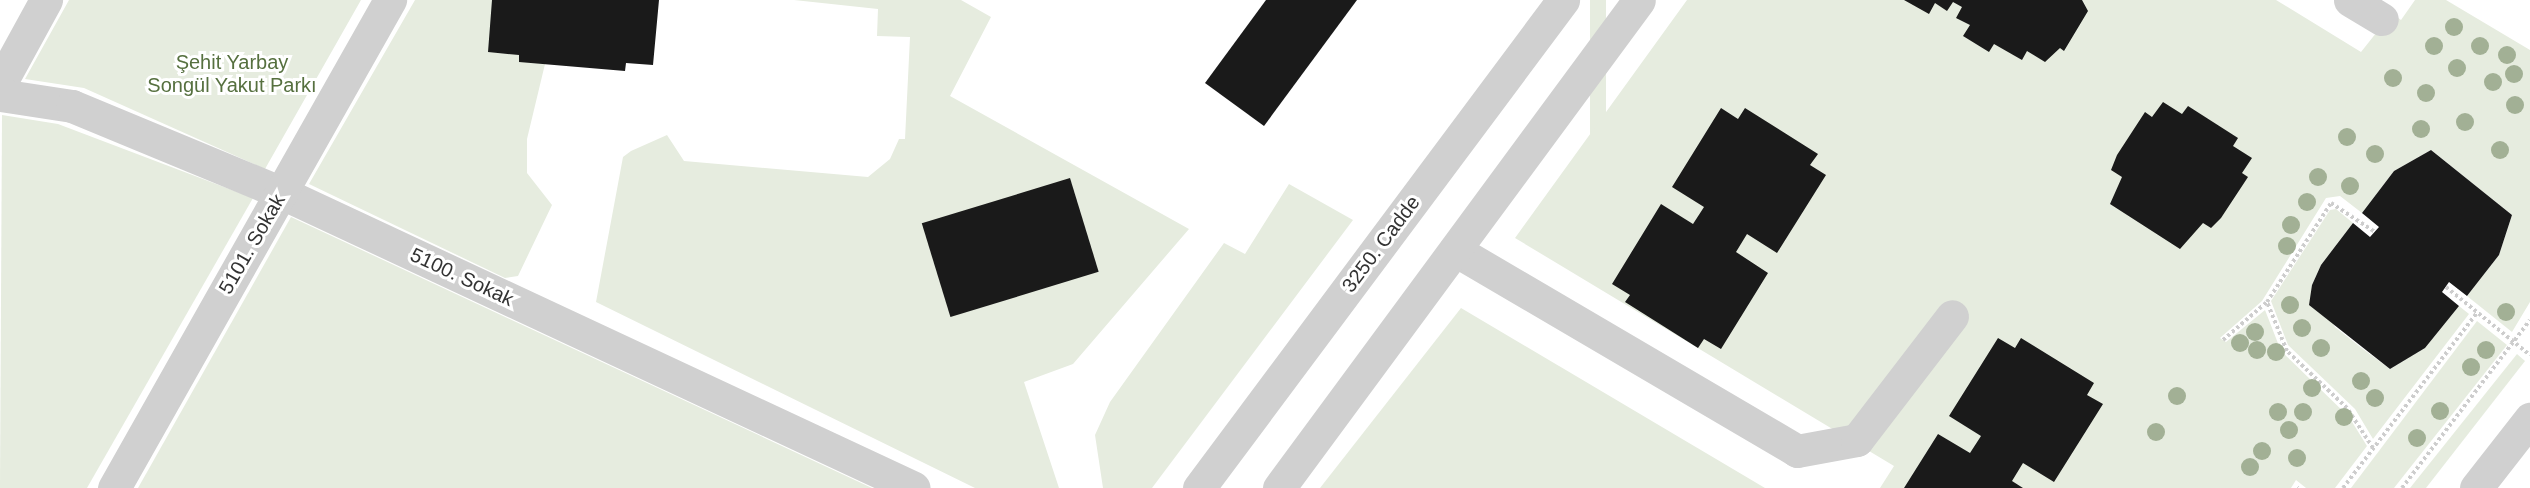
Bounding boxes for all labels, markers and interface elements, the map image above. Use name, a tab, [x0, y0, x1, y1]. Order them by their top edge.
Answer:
park label: Şehit Yarbay Songül Yakut Parkı	[147, 50, 317, 97]
street label: 5101. Sokak	[214, 190, 290, 298]
street label: 3250. Cadde	[1337, 191, 1425, 297]
street label: 5100. Sokak	[407, 243, 517, 311]

